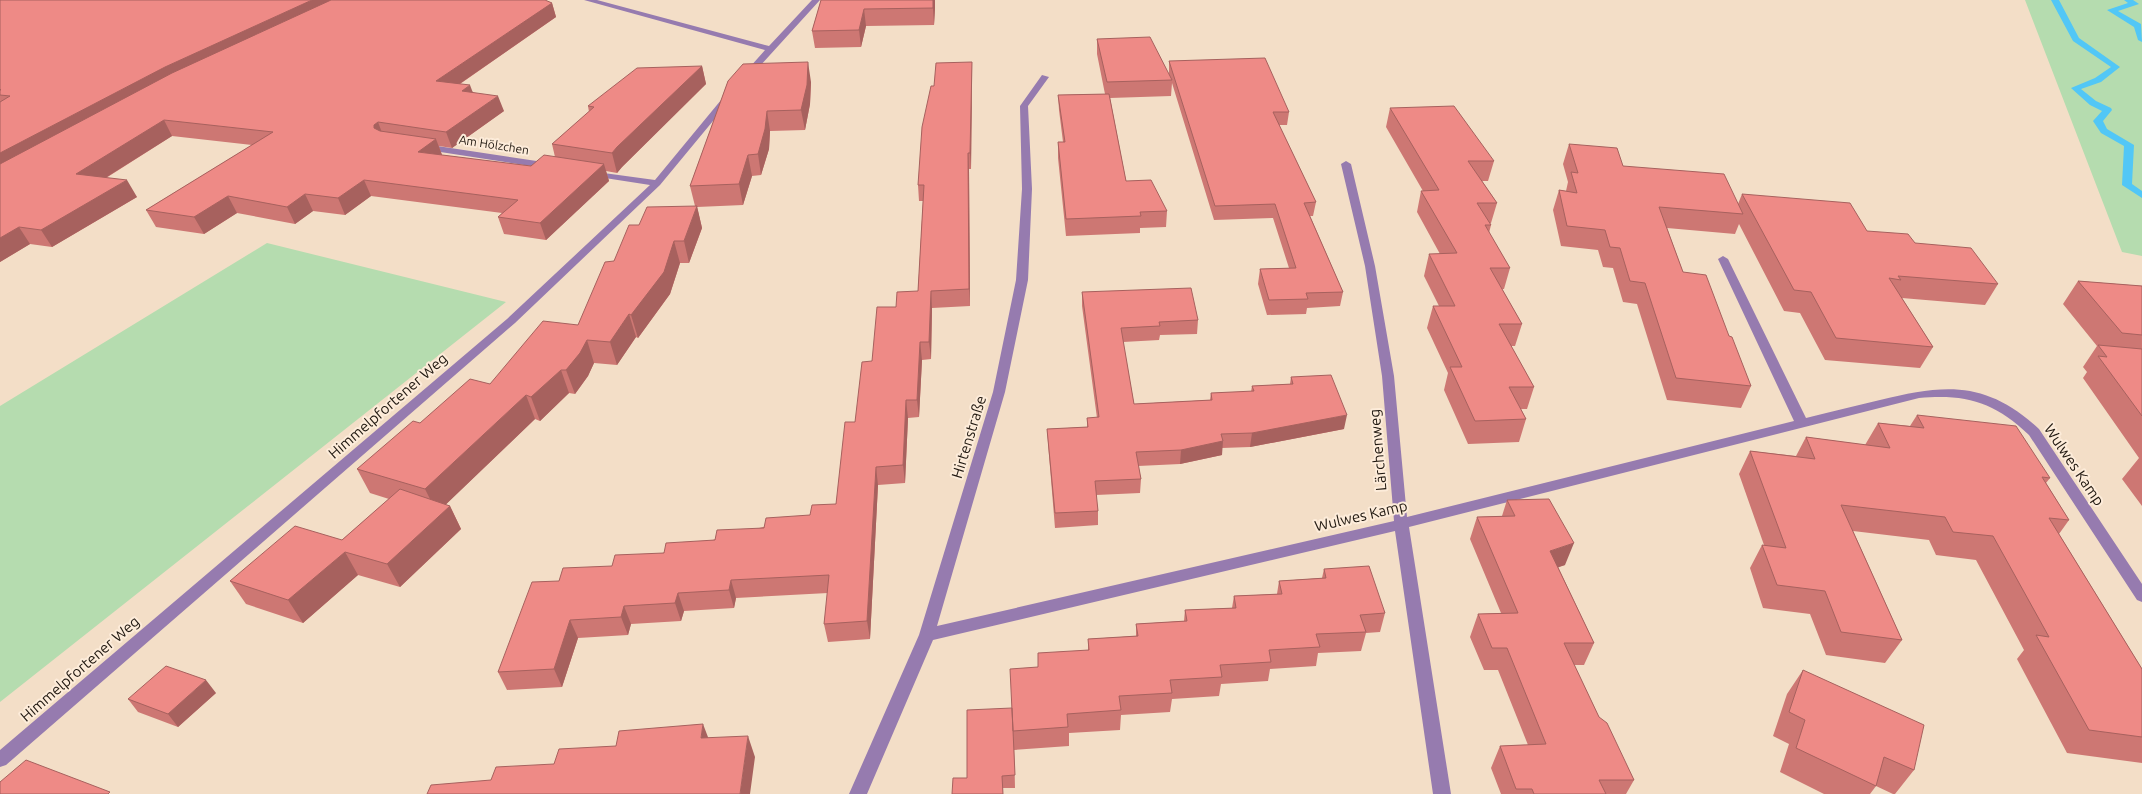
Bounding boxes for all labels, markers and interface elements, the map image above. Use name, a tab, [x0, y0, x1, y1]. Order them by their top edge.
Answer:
street label: Am Hölzchen	[458, 133, 530, 156]
street label: Himmelpfortener Weg	[325, 349, 451, 462]
street label: Hirtenstraße	[948, 393, 989, 480]
street label: Lärchenweg	[1365, 408, 1390, 492]
street label: Wulwes Kamp	[2041, 421, 2108, 509]
street label: Wulwes Kamp	[1313, 497, 1409, 534]
street label: Himmelpfortener Weg	[17, 612, 143, 725]

